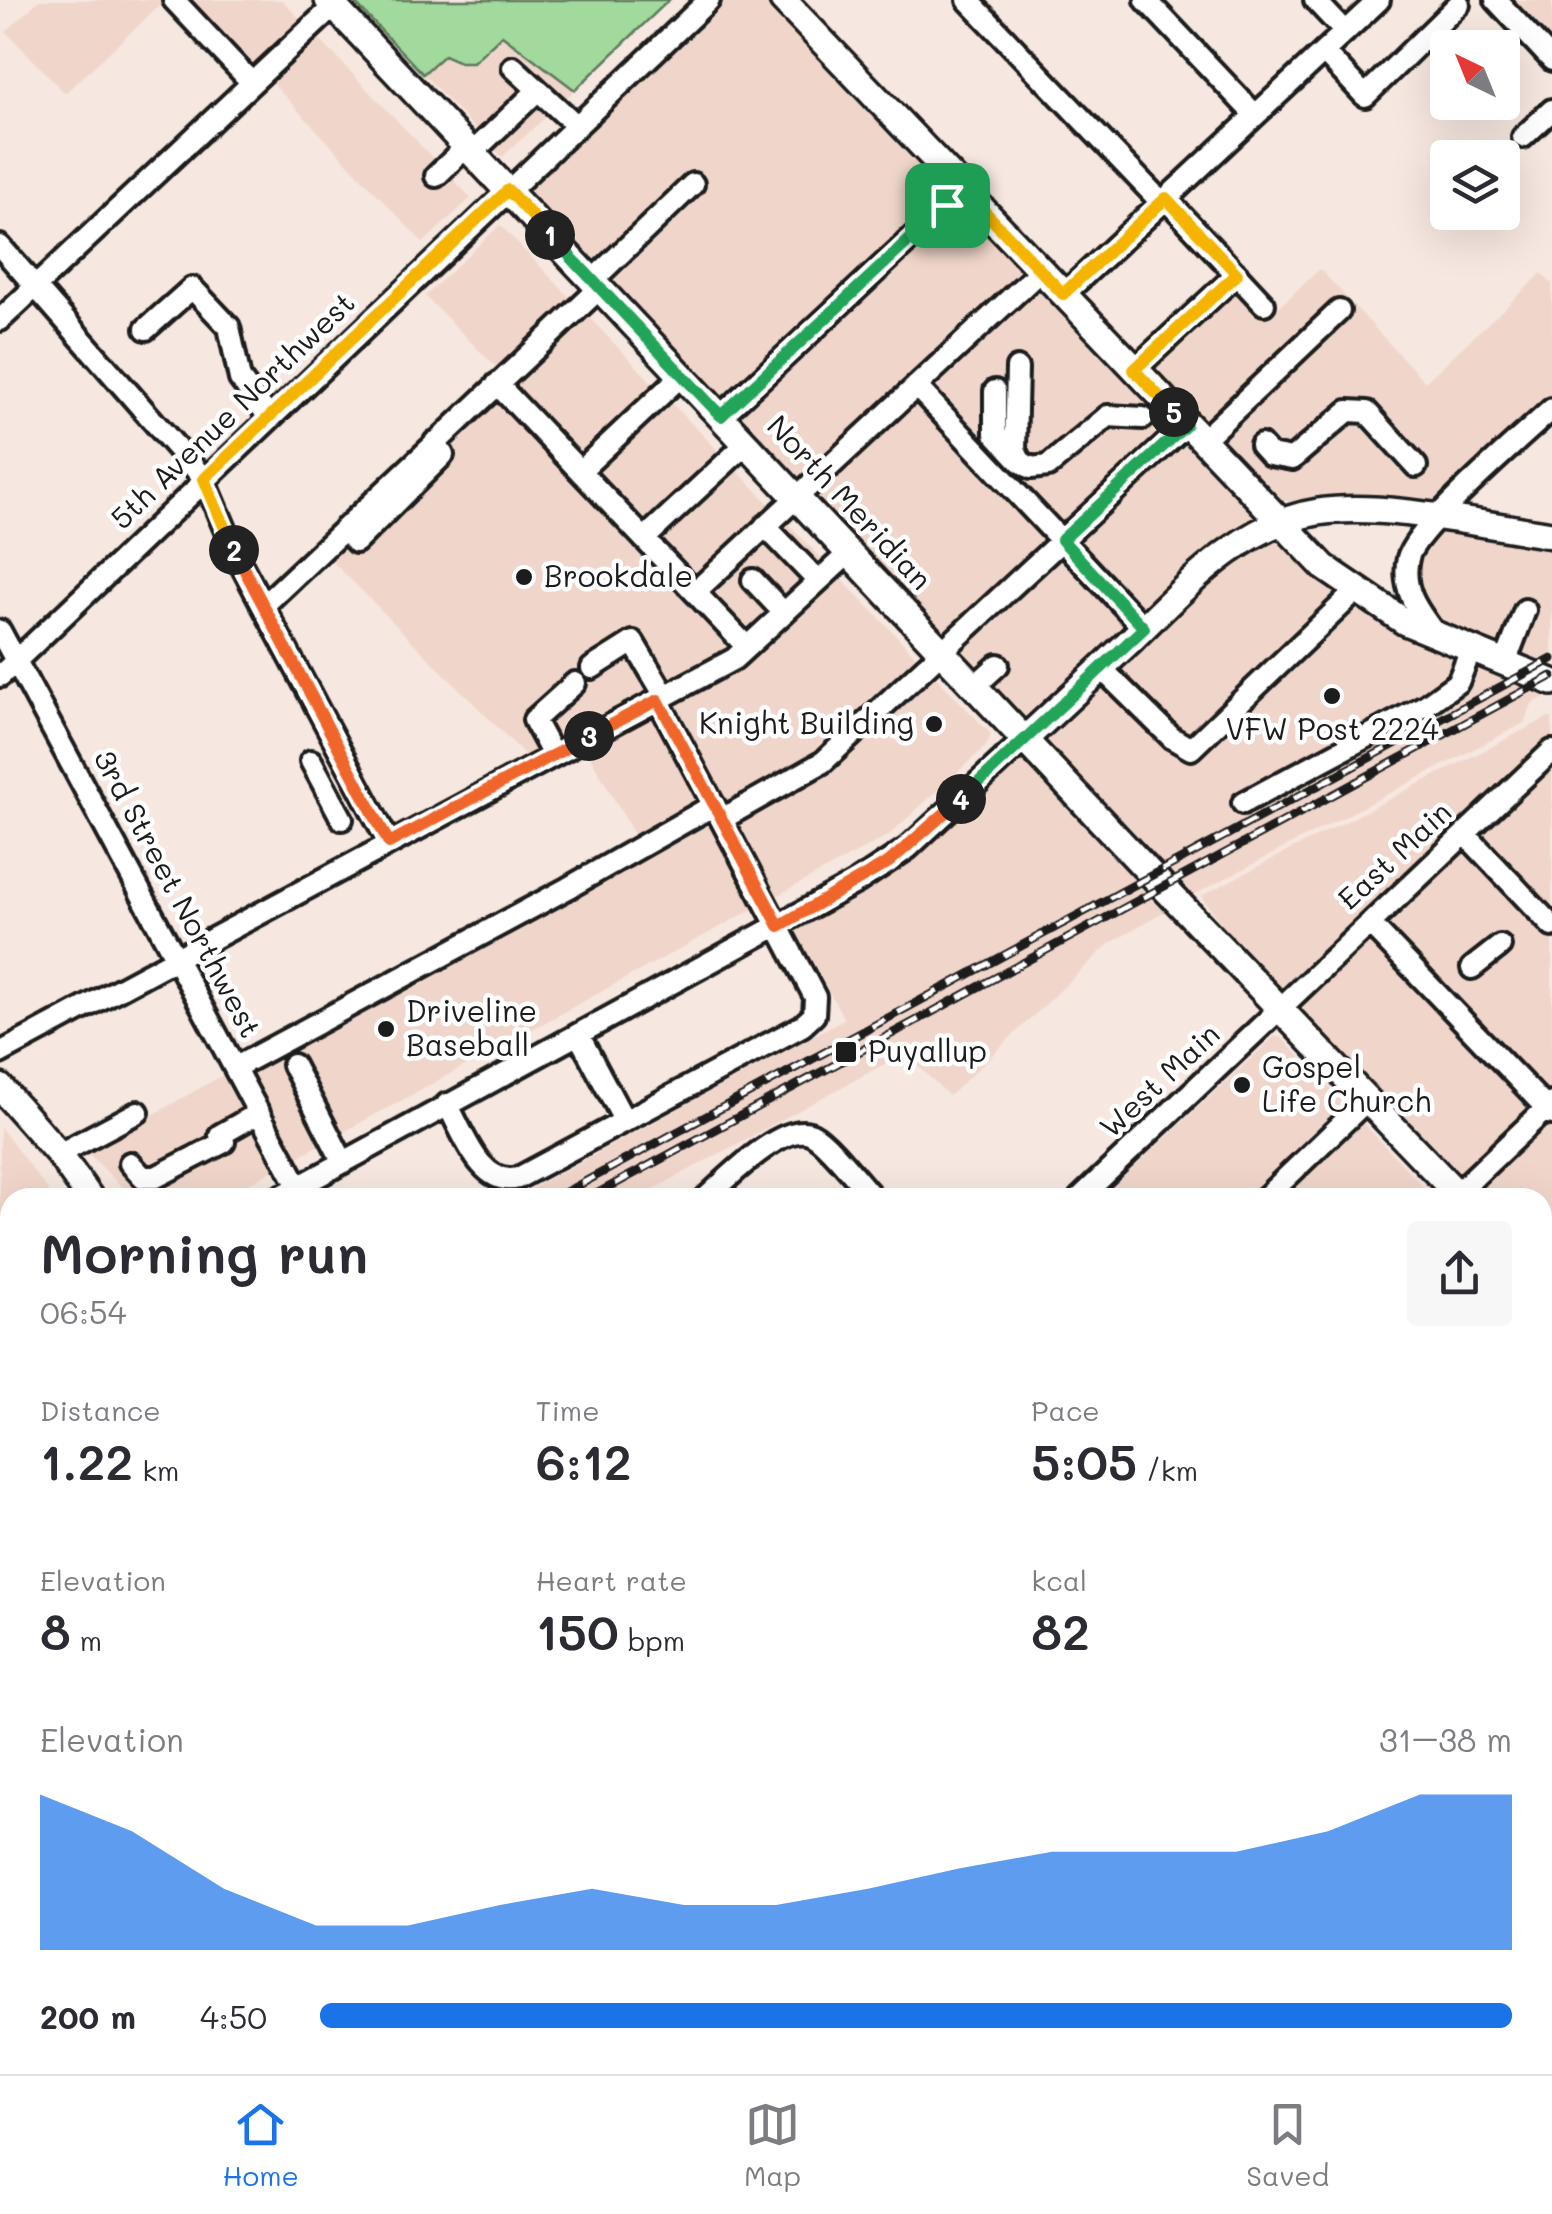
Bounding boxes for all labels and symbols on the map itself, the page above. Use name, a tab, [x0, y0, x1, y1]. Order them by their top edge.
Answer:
north arrow	[1430, 30, 1520, 120]
pin	[905, 163, 990, 248]
pin: 1	[525, 210, 575, 260]
street label: 5th Avenue Northwest	[101, 282, 363, 537]
pin: 5	[1149, 387, 1199, 437]
street label: North Meridian	[759, 406, 942, 598]
pin: 2	[209, 525, 259, 575]
place label: Brookdale	[544, 555, 693, 595]
marker: Brookdale	[513, 566, 535, 588]
marker: VFW Post 2224	[1321, 685, 1343, 707]
place label: Knight Building	[699, 702, 914, 742]
place label: VFW Post 2224	[1225, 708, 1439, 748]
pin: 3	[564, 711, 614, 761]
marker: Knight Building	[923, 713, 945, 735]
street label: 3rd Street Northwest	[86, 742, 272, 1044]
pin: 4	[936, 774, 986, 824]
street label: East Main	[1328, 792, 1459, 917]
place label: Driveline Baseball	[406, 990, 537, 1064]
street label: West Main	[1090, 1014, 1227, 1146]
marker: Driveline Baseball	[375, 1018, 397, 1040]
place label: Puyallup	[868, 1030, 987, 1070]
marker: Puyallup	[833, 1039, 859, 1065]
place label: Gospel Life Church	[1262, 1046, 1431, 1120]
marker: Gospel Life Church	[1231, 1074, 1253, 1096]

